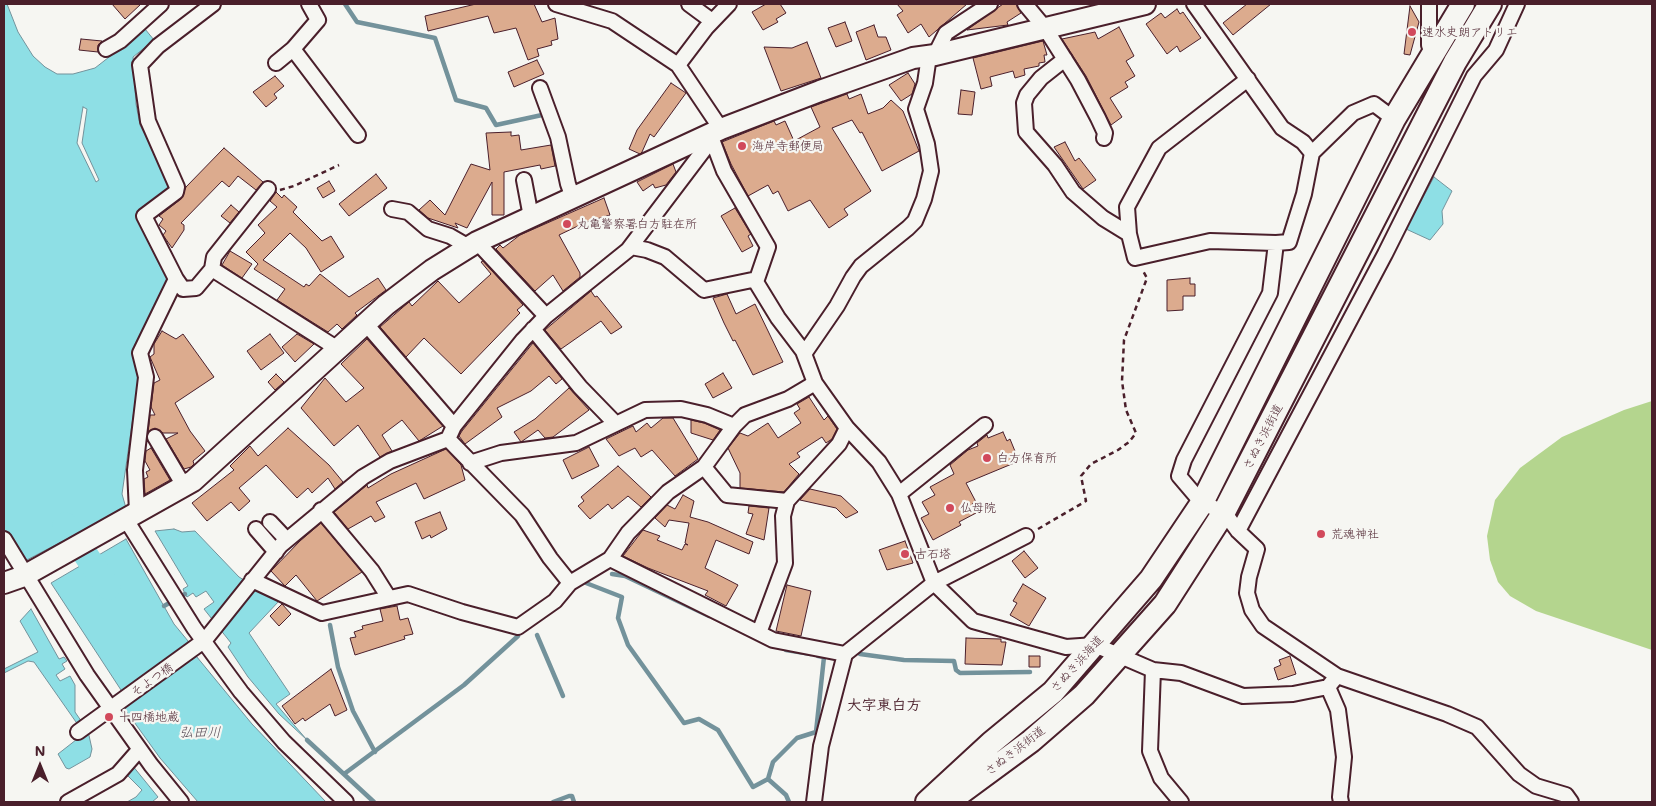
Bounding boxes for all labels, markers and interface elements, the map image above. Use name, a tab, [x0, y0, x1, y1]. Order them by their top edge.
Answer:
place label: 速水史朗アトリエ	[1422, 25, 1518, 39]
marker: 速水史朗アトリエ	[1406, 26, 1418, 38]
place label: 海岸寺郵便局	[752, 139, 824, 153]
marker: 海岸寺郵便局	[736, 140, 748, 152]
place label: 丸亀警察署白方駐在所	[577, 217, 697, 231]
marker: 丸亀警察署白方駐在所	[561, 218, 573, 230]
street label: さぬき浜街道	[1240, 402, 1286, 472]
place label: 白方保育所	[997, 451, 1057, 465]
marker: 白方保育所	[981, 452, 993, 464]
place label: 仏母院	[960, 501, 996, 515]
marker: 仏母院	[944, 502, 956, 514]
place label: 荒魂神社	[1331, 527, 1379, 541]
marker: 荒魂神社	[1315, 528, 1327, 540]
place label: 古石塔	[915, 547, 951, 561]
marker: 古石塔	[899, 548, 911, 560]
street label: さぬき浜海道	[1048, 632, 1106, 696]
street label: そよつ橋	[128, 660, 176, 700]
district label: 大字東白方	[847, 696, 921, 714]
place label: 十四橋地蔵	[119, 710, 179, 724]
marker: 十四橋地蔵	[103, 711, 115, 723]
street label: さぬき浜街道	[982, 723, 1048, 779]
water label: 弘田川	[179, 725, 221, 741]
north arrow	[15, 741, 65, 791]
text: N	[35, 741, 45, 760]

